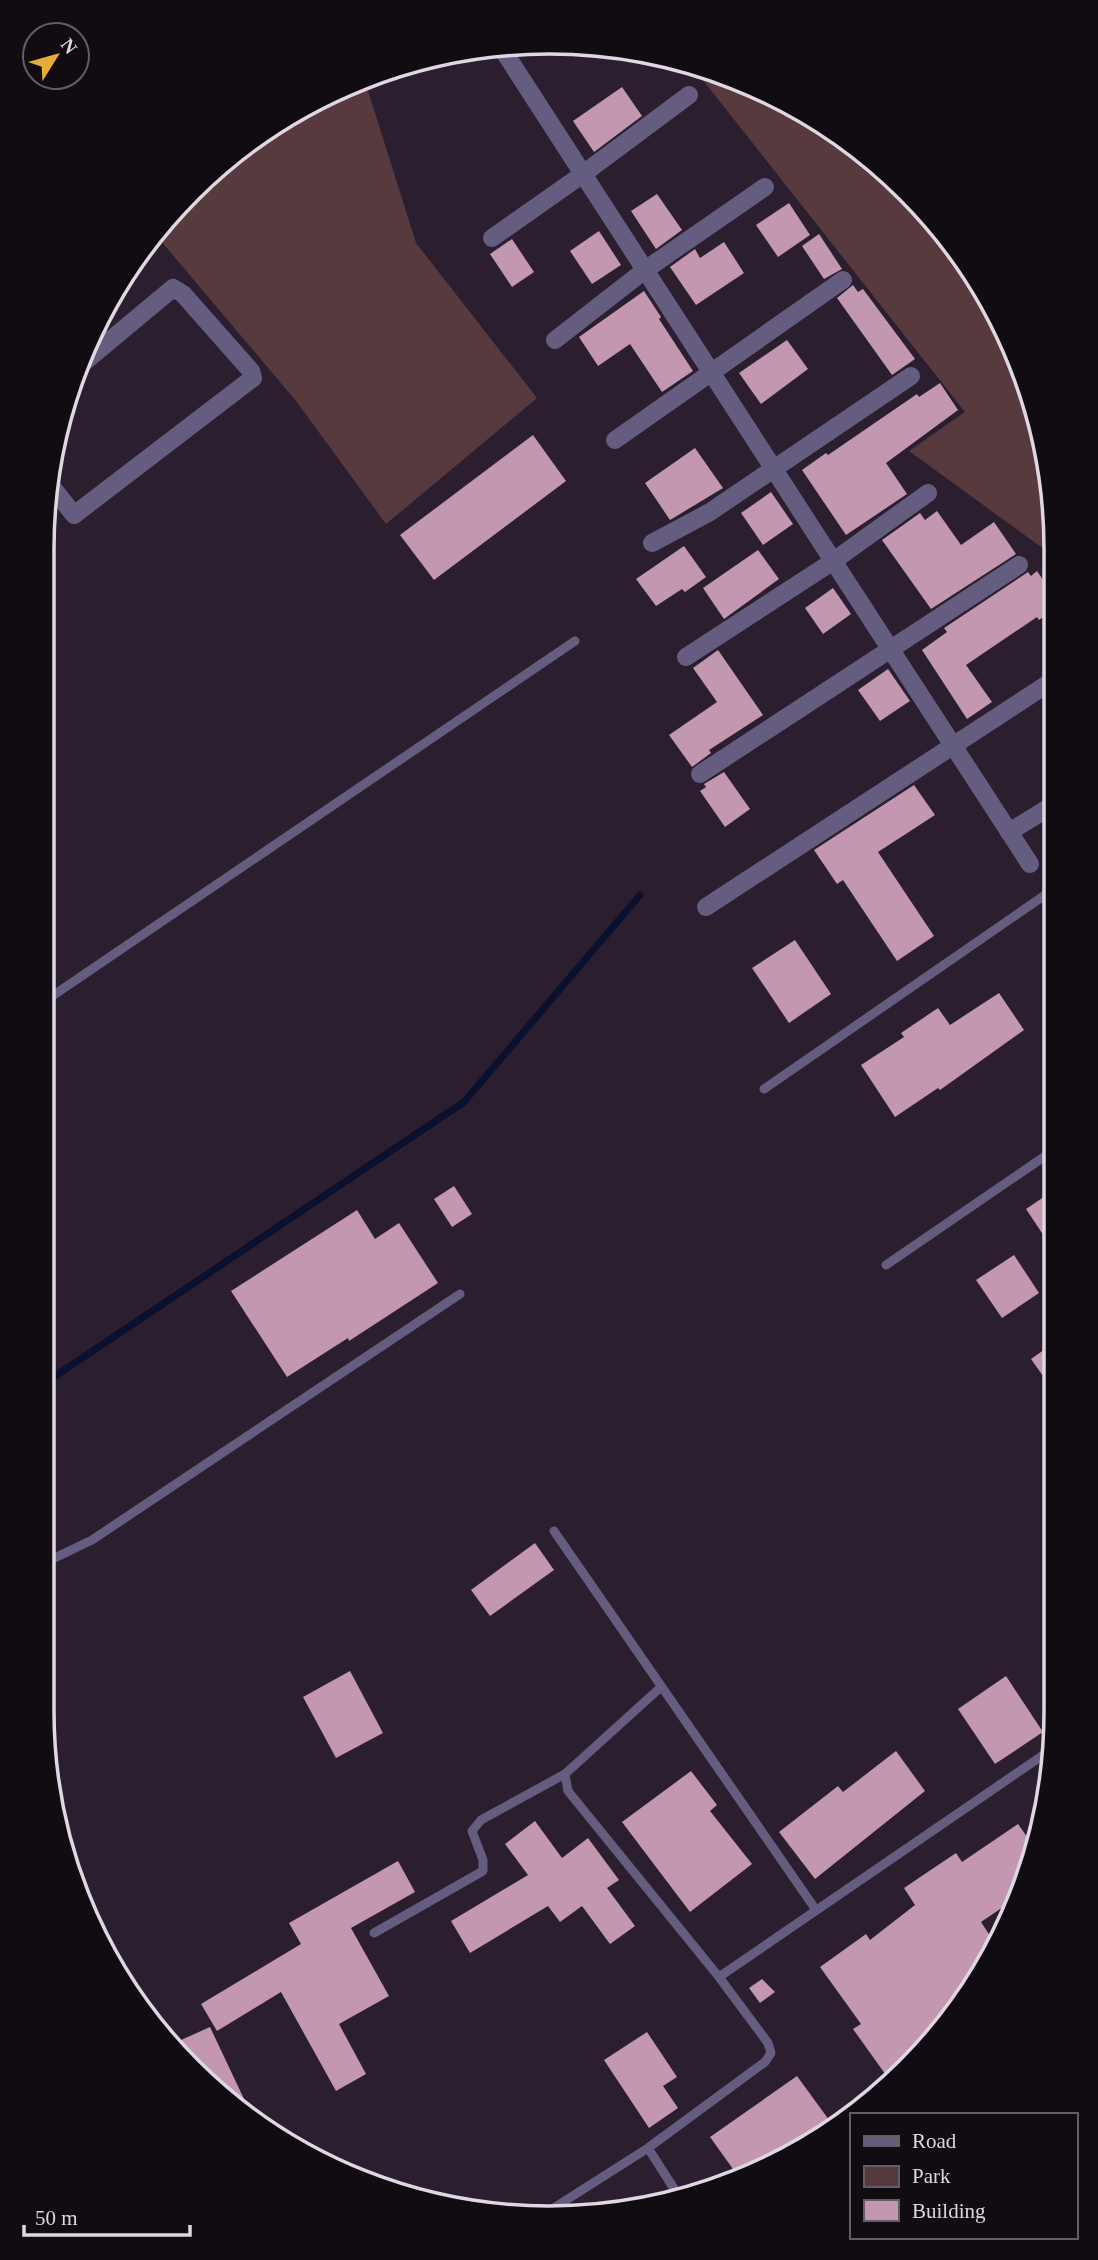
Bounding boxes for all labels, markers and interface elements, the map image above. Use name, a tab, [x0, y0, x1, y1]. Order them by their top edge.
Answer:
north arrow	[21, 21, 91, 91]
text: N	[57, 34, 82, 58]
legend	[850, 2113, 1077, 2239]
text: Road	[912, 2129, 957, 2153]
text: Park	[912, 2164, 951, 2188]
scale bar	[24, 2194, 191, 2238]
text: Building	[912, 2199, 986, 2223]
text: 50 m	[35, 2206, 78, 2230]

